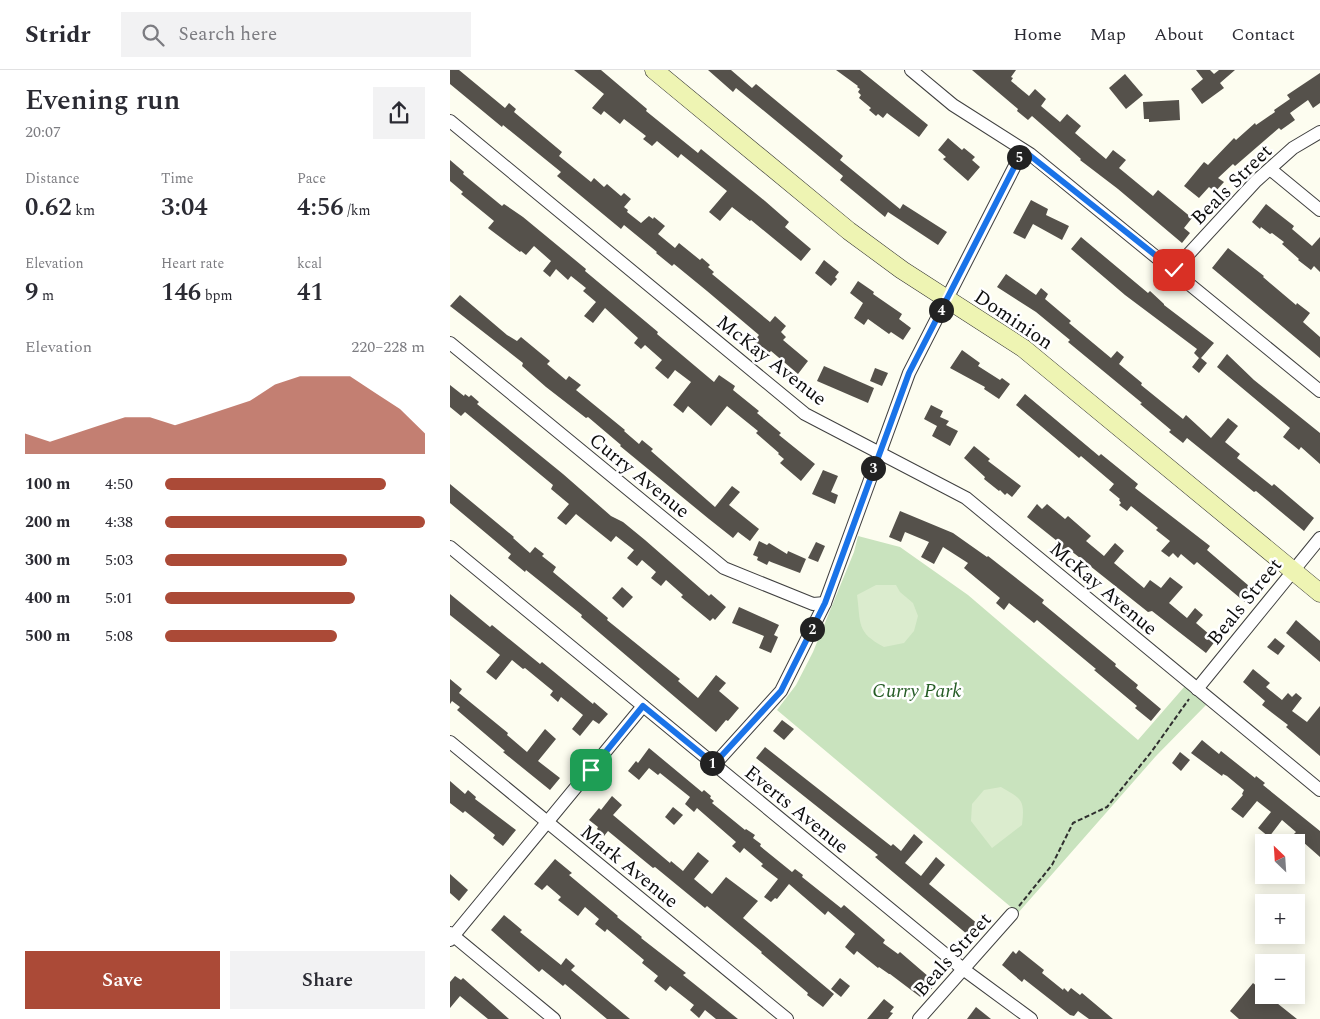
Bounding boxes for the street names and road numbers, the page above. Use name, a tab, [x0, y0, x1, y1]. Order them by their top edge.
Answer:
street label: Beals Street	[1184, 137, 1279, 232]
street label: Dominion	[968, 282, 1059, 357]
street label: McKay Avenue	[710, 308, 833, 414]
street label: Curry Avenue	[582, 426, 696, 526]
street label: McKay Avenue	[1043, 535, 1164, 643]
street label: Beals Street	[1200, 551, 1289, 652]
street label: Everts Avenue	[738, 758, 855, 861]
street label: Mark Avenue	[574, 818, 685, 916]
street label: Beals Street	[907, 906, 999, 1004]

